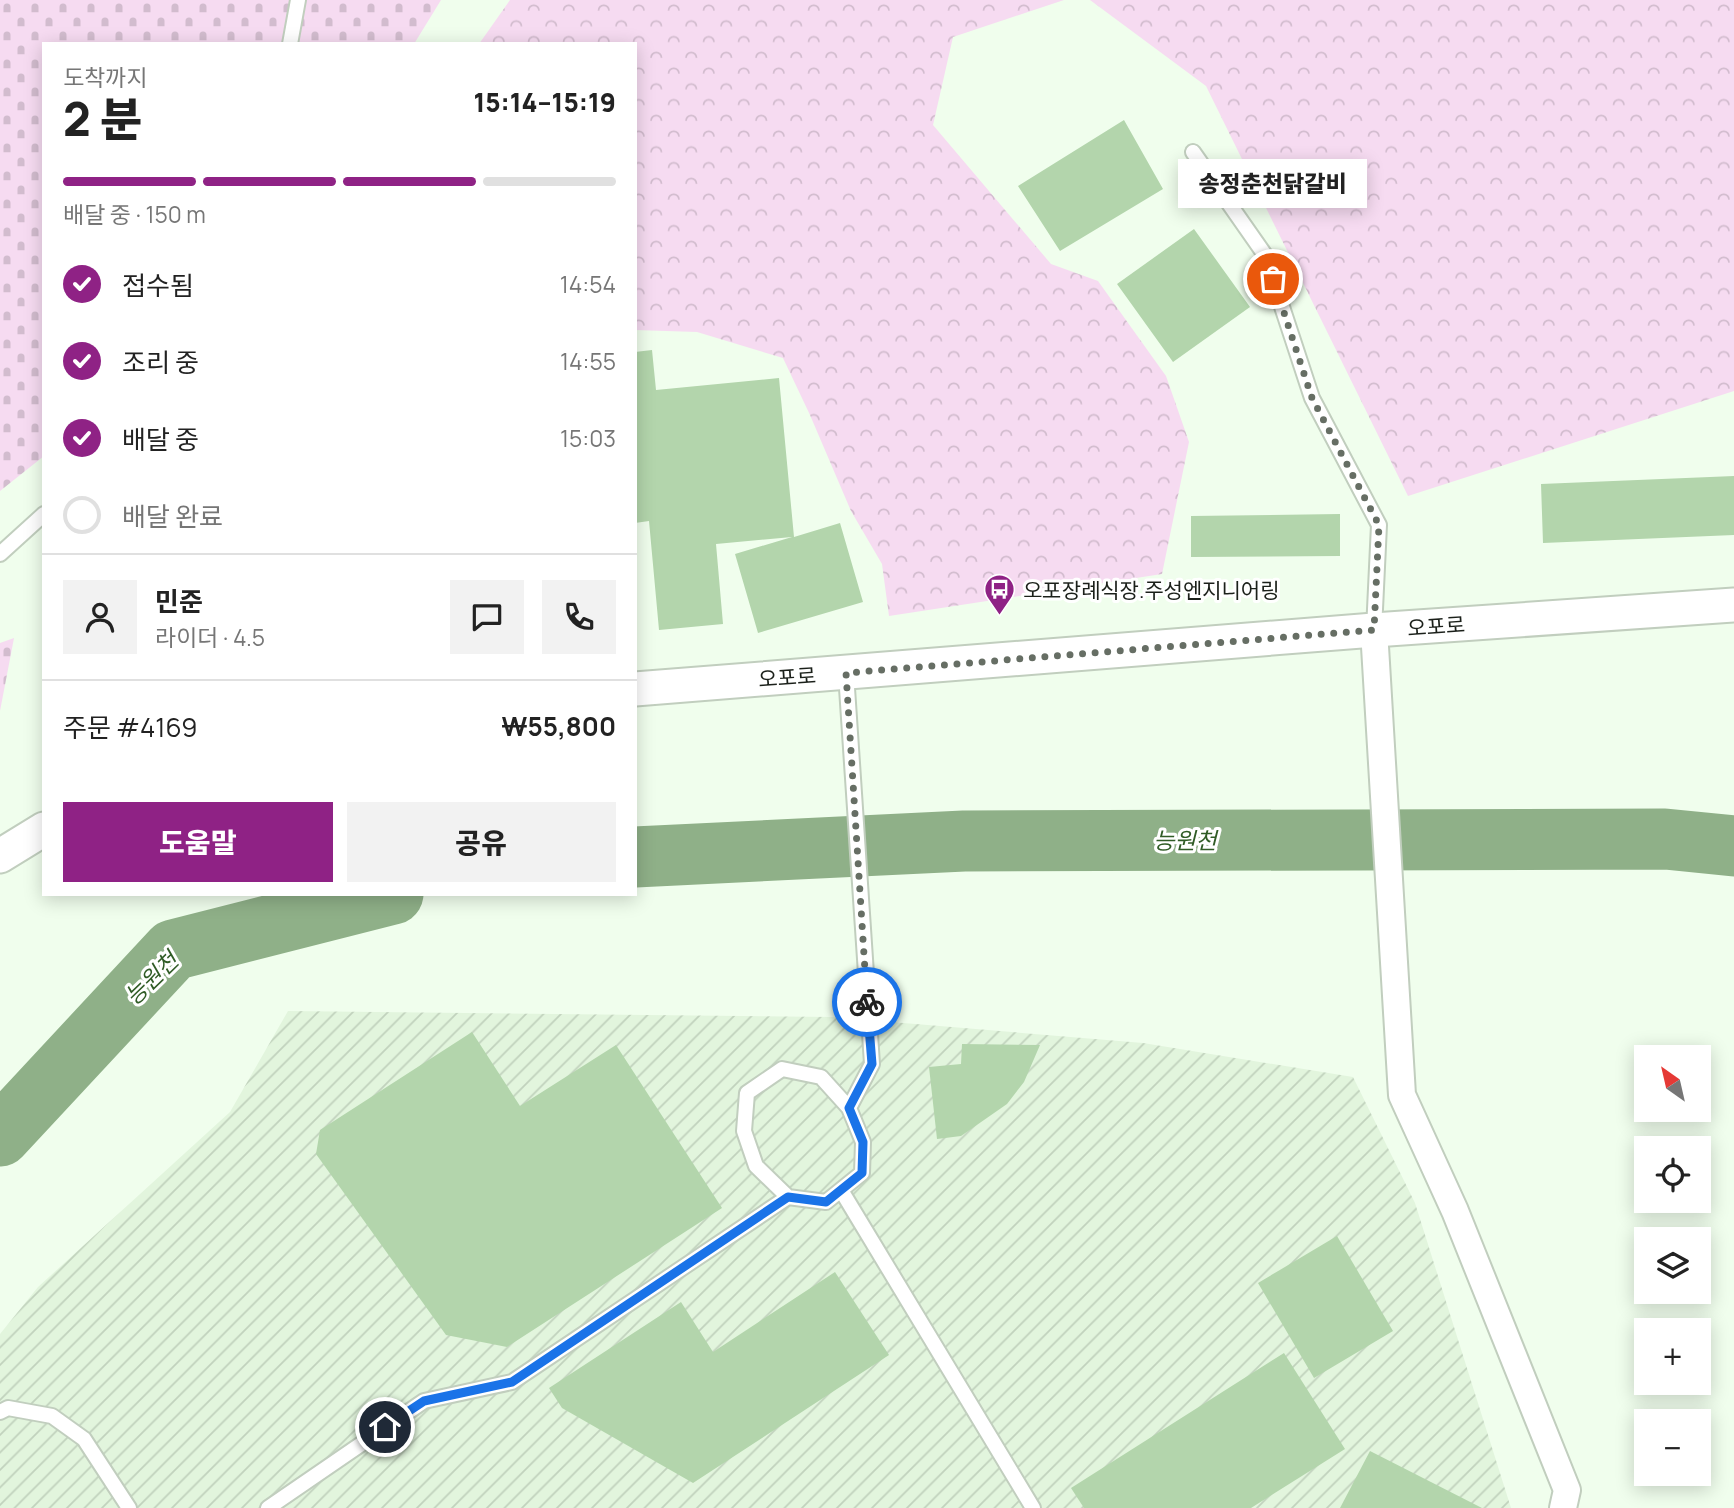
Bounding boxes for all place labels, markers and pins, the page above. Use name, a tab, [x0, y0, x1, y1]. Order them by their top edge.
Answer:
callout: 송정춘천닭갈비	[1178, 160, 1368, 209]
pin	[1243, 249, 1303, 309]
bus stop icon: 오포장례식장.주성엔지니어링	[983, 573, 1017, 617]
place label: 오포장례식장.주성엔지니어링	[1023, 576, 1279, 604]
pin	[355, 1397, 415, 1457]

